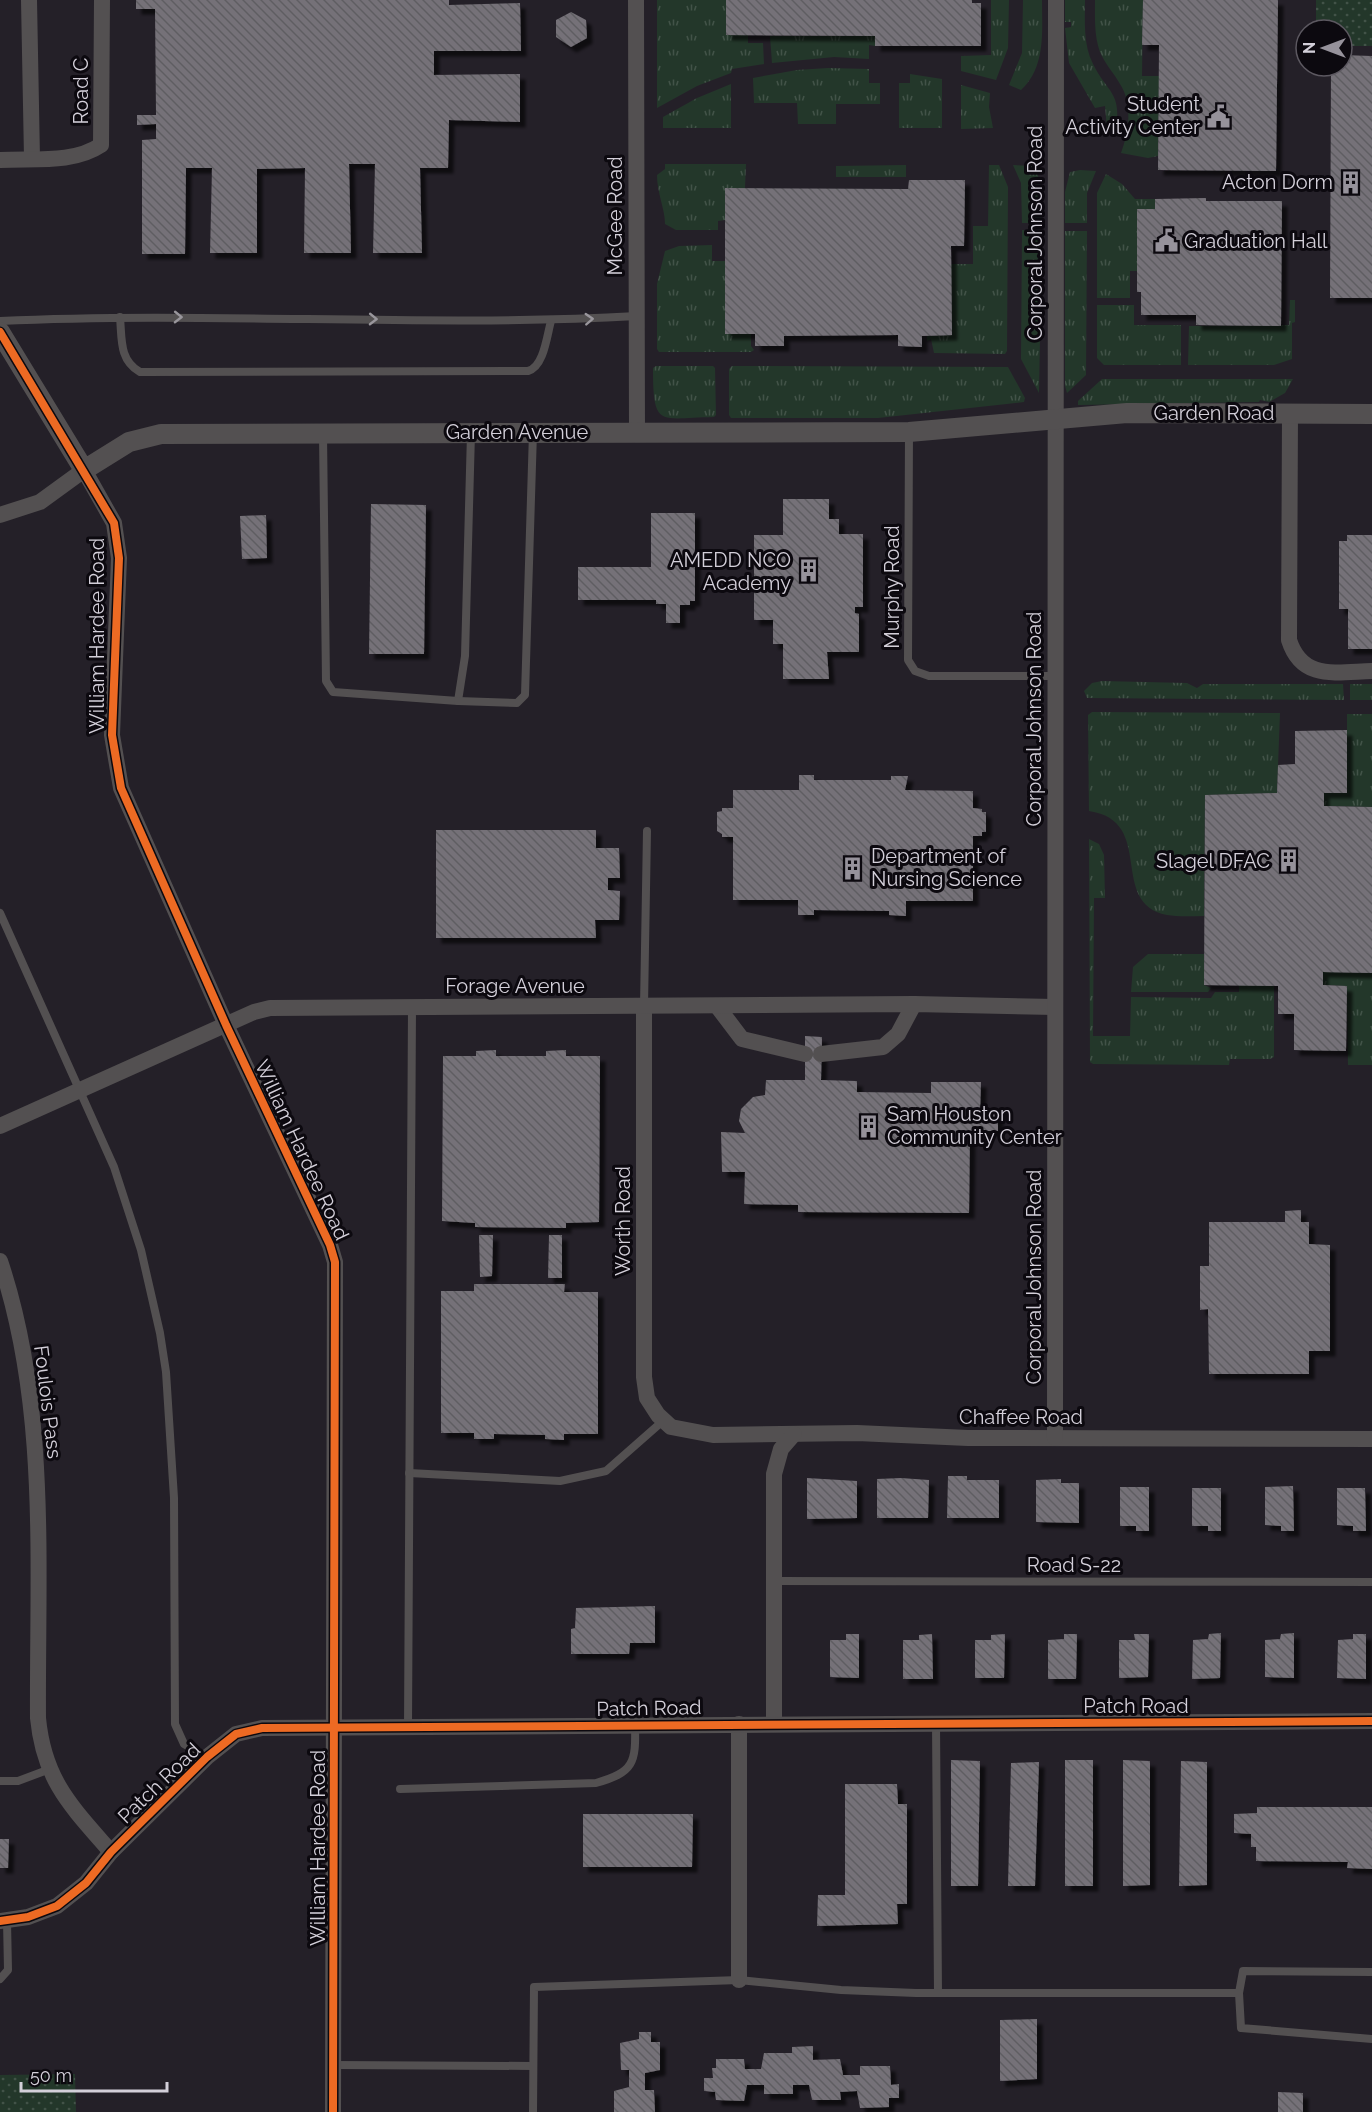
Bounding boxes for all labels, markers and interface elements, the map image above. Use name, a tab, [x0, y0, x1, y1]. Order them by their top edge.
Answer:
north arrow	[1294, 18, 1354, 78]
text: N	[1300, 42, 1319, 54]
street label: Road C	[69, 57, 93, 124]
place label: Student Activity Center	[1065, 92, 1200, 139]
public building icon: Student Activity Center	[1205, 103, 1231, 129]
street label: Corporal Johnson Road	[1023, 125, 1047, 341]
street label: McGee Road	[603, 156, 627, 276]
building icon: Acton Dorm	[1338, 169, 1364, 195]
place label: Acton Dorm	[1222, 170, 1333, 194]
public building icon: Graduation Hall	[1153, 228, 1179, 254]
place label: Graduation Hall	[1184, 229, 1328, 253]
one-way arrow	[174, 311, 183, 323]
one-way arrow	[369, 313, 378, 325]
one-way arrow	[585, 313, 594, 326]
street label: Garden Road	[1154, 401, 1274, 425]
street label: Garden Avenue	[446, 420, 588, 444]
street label: Murphy Road	[880, 525, 904, 649]
street label: William Hardee Road	[85, 538, 109, 734]
place label: AMEDD NCO Academy	[670, 548, 791, 595]
building icon: AMEDD NCO Academy	[796, 558, 822, 584]
street label: Corporal Johnson Road	[1022, 611, 1046, 827]
place label: Department of Nursing Science	[871, 844, 1022, 891]
building icon: Slagel DFAC	[1275, 848, 1301, 874]
place label: Slagel DFAC	[1156, 849, 1270, 873]
building icon: Department of Nursing Science	[840, 855, 866, 881]
street label: Forage Avenue	[445, 974, 585, 998]
street label: William Hardee Road	[250, 1056, 354, 1244]
place label: Sam Houston Community Center	[887, 1102, 1062, 1149]
building icon: Sam Houston Community Center	[856, 1113, 882, 1139]
street label: Worth Road	[611, 1166, 635, 1276]
street label: Corporal Johnson Road	[1022, 1169, 1046, 1385]
street label: Foulois Pass	[29, 1344, 67, 1460]
street label: Chaffee Road	[959, 1405, 1083, 1429]
street label: Road S-22	[1027, 1553, 1121, 1577]
street label: Patch Road	[1083, 1694, 1189, 1718]
street label: Patch Road	[596, 1695, 702, 1721]
street label: Patch Road	[113, 1738, 205, 1828]
street label: William Hardee Road	[306, 1750, 330, 1946]
scale bar	[21, 2055, 166, 2093]
text: 50 m	[30, 2065, 72, 2086]

